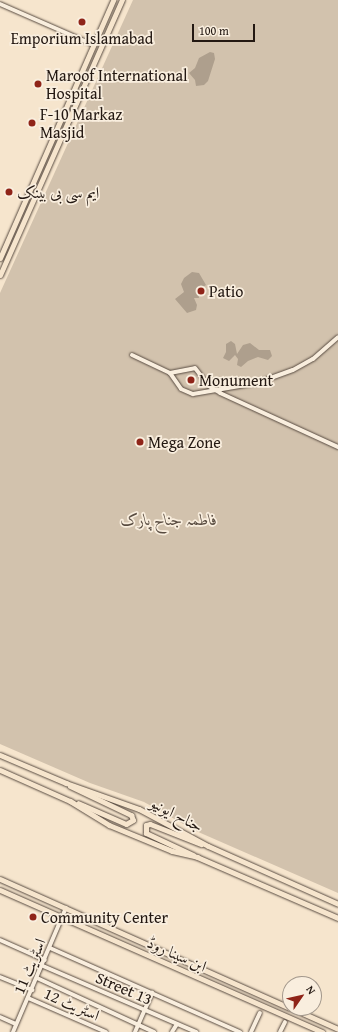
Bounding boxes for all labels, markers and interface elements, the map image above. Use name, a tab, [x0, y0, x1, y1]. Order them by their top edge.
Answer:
scale bar	[194, 16, 257, 42]
marker: Emporium Islamabad	[77, 17, 87, 27]
text: 100 m	[199, 22, 229, 39]
place label: Emporium Islamabad	[11, 28, 153, 48]
place label: Maroof International Hospital	[46, 65, 188, 103]
marker: Maroof International Hospital	[33, 79, 43, 89]
place label: F-10 Markaz Masjid	[40, 104, 122, 142]
marker: F-10 Markaz Masjid	[27, 118, 37, 128]
place label: ایم سی بی بینک	[17, 182, 99, 202]
marker: ایم سی بی بینک	[4, 187, 14, 197]
place label: Patio	[209, 281, 243, 301]
marker: Patio	[196, 286, 206, 296]
place label: Monument	[199, 370, 273, 390]
marker: Monument	[186, 375, 196, 385]
place label: Mega Zone	[148, 432, 221, 452]
marker: Mega Zone	[135, 437, 145, 447]
park label: فاطمہ جناح پارک	[121, 509, 217, 529]
street label: جناح ایونیو	[147, 792, 207, 836]
place label: Community Center	[41, 907, 168, 927]
marker: Community Center	[28, 912, 38, 922]
street label: ابن سینا روڈ	[144, 932, 210, 976]
street label: اسٹریٹ 11	[9, 935, 49, 997]
street label: Street 13	[93, 968, 155, 1008]
north arrow	[282, 976, 322, 1016]
text: N	[302, 982, 320, 997]
street label: اسٹریٹ 12	[41, 983, 103, 1025]

